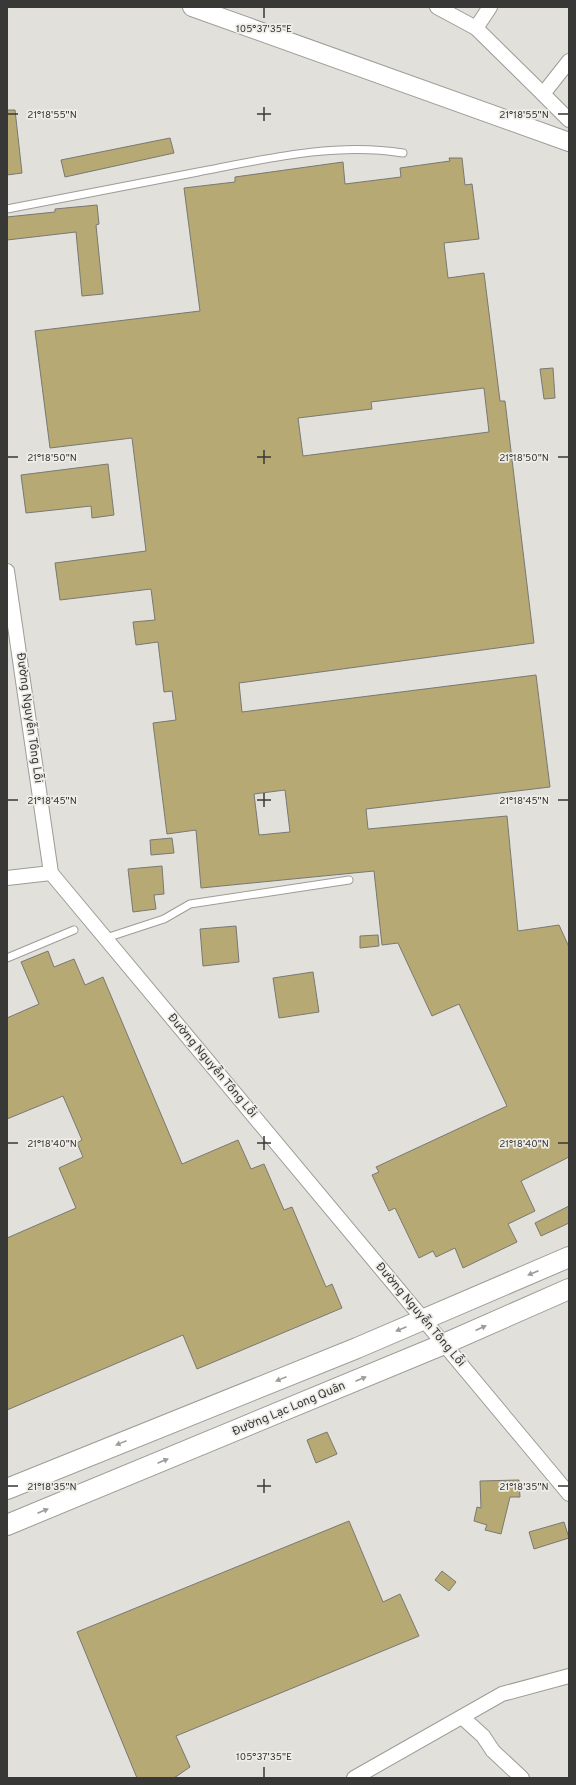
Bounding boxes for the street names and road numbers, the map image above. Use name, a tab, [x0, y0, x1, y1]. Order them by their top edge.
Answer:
street label: Đường Nguyễn Tông Lỗi	[12, 652, 46, 784]
street label: Đường Nguyễn Tông Lỗi	[164, 1011, 260, 1121]
street label: Đường Nguyễn Tông Lỗi	[372, 1260, 468, 1370]
street label: Đường Lạc Long Quân	[230, 1378, 348, 1440]

